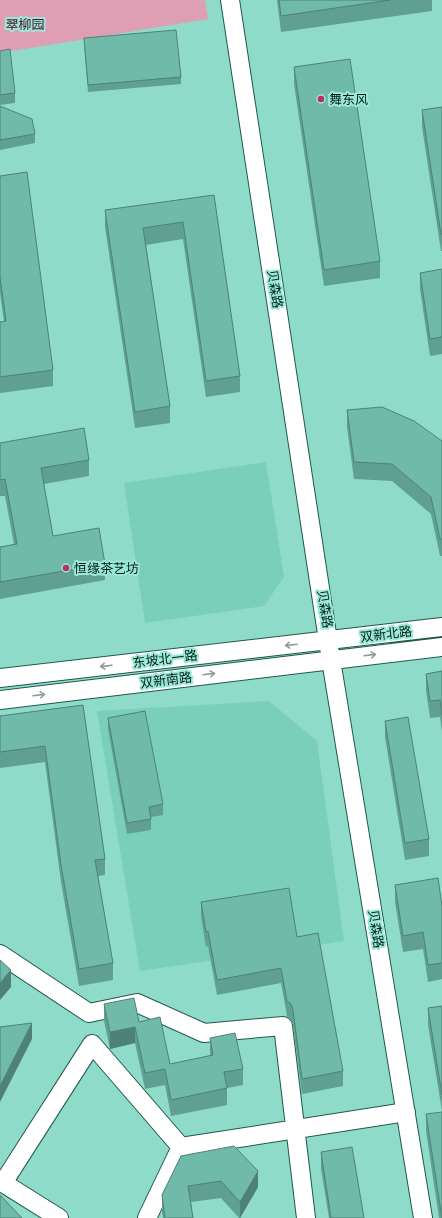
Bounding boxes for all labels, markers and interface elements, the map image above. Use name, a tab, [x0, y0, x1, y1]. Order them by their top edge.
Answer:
park label: 翠柳园	[5, 16, 45, 33]
place label: 舞东风	[329, 91, 368, 108]
marker: 舞东风	[316, 94, 326, 104]
street label: 贝森路	[264, 268, 286, 310]
place label: 恒缘茶艺坊	[74, 560, 139, 577]
marker: 恒缘茶艺坊	[61, 563, 71, 573]
street label: 贝森路	[314, 588, 336, 630]
street label: 双新北路	[359, 622, 413, 646]
one-way arrow	[285, 641, 298, 649]
street label: 东坡北一路	[132, 647, 198, 671]
one-way arrow	[363, 651, 376, 659]
one-way arrow	[100, 662, 113, 670]
street label: 双新南路	[139, 668, 193, 692]
one-way arrow	[203, 671, 216, 678]
one-way arrow	[32, 691, 45, 699]
street label: 贝森路	[365, 908, 387, 950]

